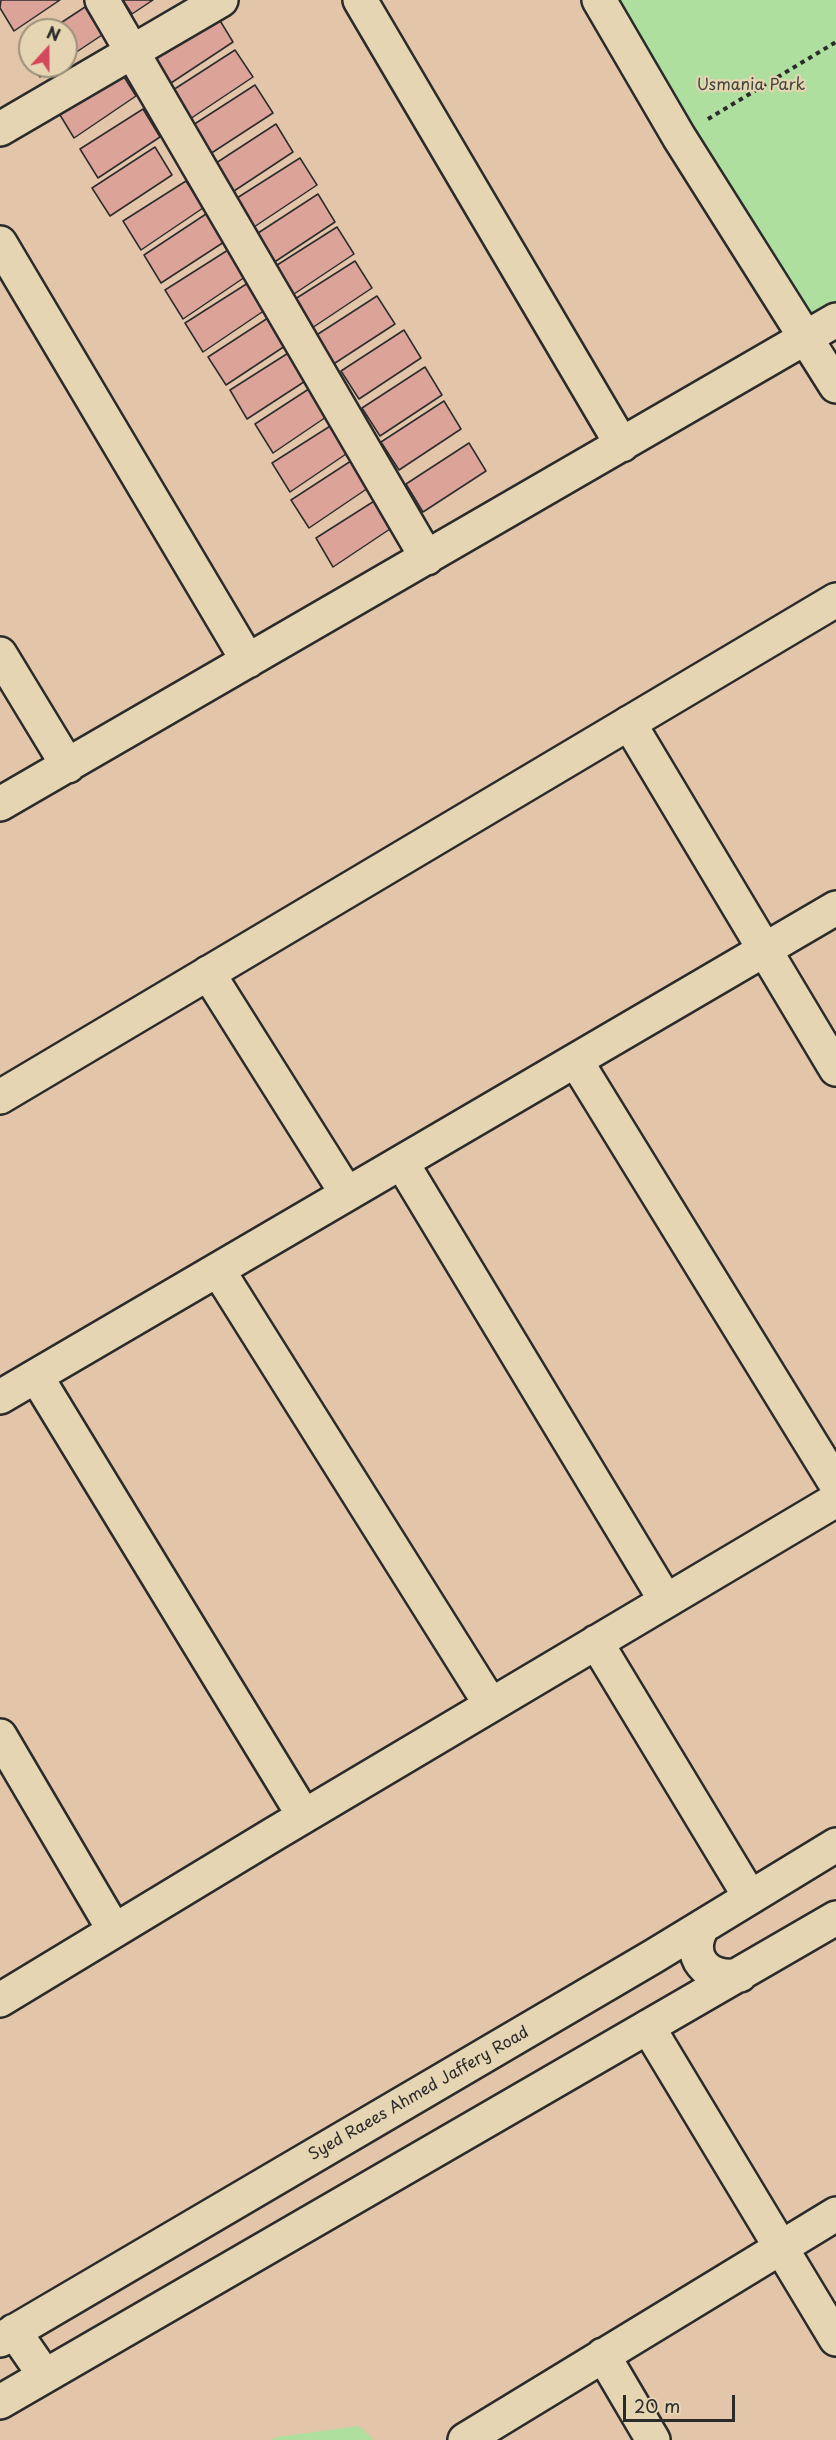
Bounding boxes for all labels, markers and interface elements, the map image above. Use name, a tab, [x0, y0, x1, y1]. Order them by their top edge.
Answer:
north arrow	[18, 18, 78, 78]
text: N	[44, 20, 64, 47]
park label: Usmania Park	[697, 76, 805, 96]
street label: Syed Raees Ahmed Jaffery Road	[306, 2023, 532, 2165]
scale bar	[626, 2383, 738, 2421]
text: 20 m	[634, 2392, 680, 2419]

